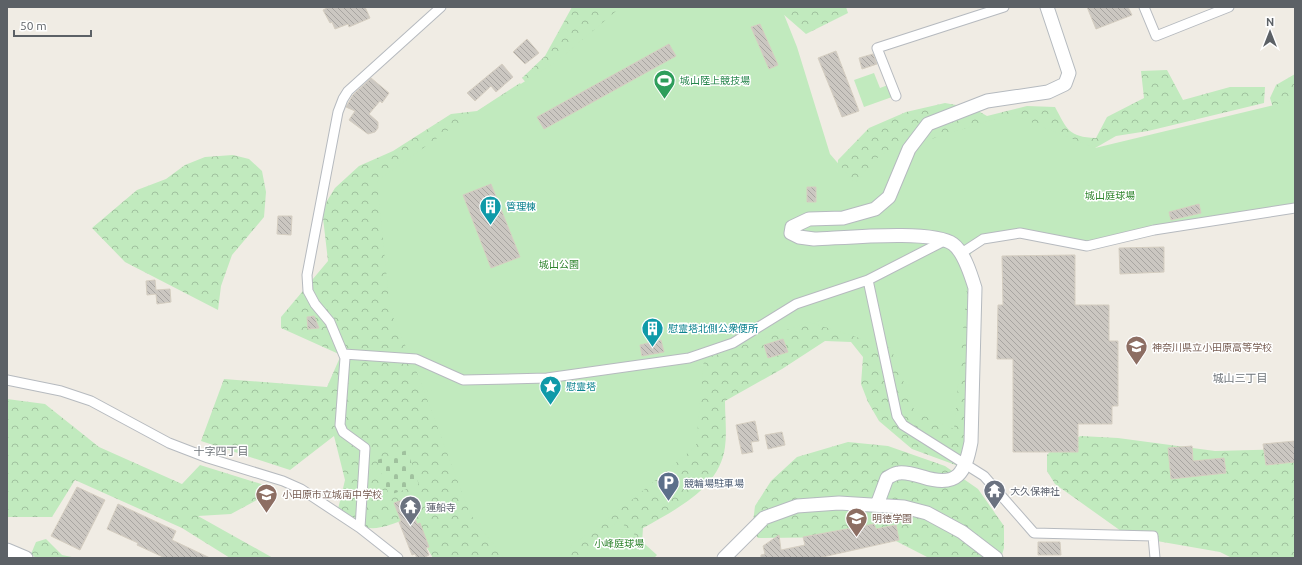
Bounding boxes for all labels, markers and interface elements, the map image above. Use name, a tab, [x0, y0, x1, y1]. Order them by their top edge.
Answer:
scale bar	[14, 12, 91, 38]
north arrow	[1250, 12, 1290, 52]
text: N	[1266, 16, 1274, 28]
text: 50 m	[20, 19, 47, 32]
sports icon: 城山陸上競技場	[651, 67, 677, 100]
place label: 城山陸上競技場	[680, 75, 750, 86]
park label: 城山庭球場	[1085, 190, 1135, 201]
building icon: 管理棟	[478, 193, 504, 226]
place label: 管理棟	[506, 201, 536, 212]
park label: 城山公園	[539, 259, 579, 270]
building icon: 慰霊塔北側公衆便所	[639, 315, 665, 348]
place label: 慰霊塔北側公衆便所	[668, 323, 758, 334]
school or university icon: 神奈川県立小田原高等学校	[1123, 334, 1149, 367]
place label: 神奈川県立小田原高等学校	[1152, 342, 1272, 353]
district label: 城山三丁目	[1213, 372, 1268, 384]
place icon: 慰霊塔	[538, 373, 564, 406]
place label: 慰霊塔	[566, 381, 596, 392]
district label: 十字四丁目	[194, 445, 249, 457]
parking icon: 競輪場駐車場	[656, 470, 682, 503]
place label: 競輪場駐車場	[684, 478, 744, 489]
temple icon: 大久保神社	[982, 478, 1008, 511]
school or university icon: 小田原市立城南中学校	[254, 481, 280, 514]
place label: 大久保神社	[1010, 486, 1060, 497]
place label: 小田原市立城南中学校	[282, 489, 382, 500]
temple icon: 蓮船寺	[398, 494, 424, 527]
place label: 蓮船寺	[426, 502, 456, 513]
school or university icon: 明徳学園	[843, 505, 869, 538]
place label: 明徳学園	[872, 513, 912, 524]
park label: 小峰庭球場	[594, 538, 644, 549]

